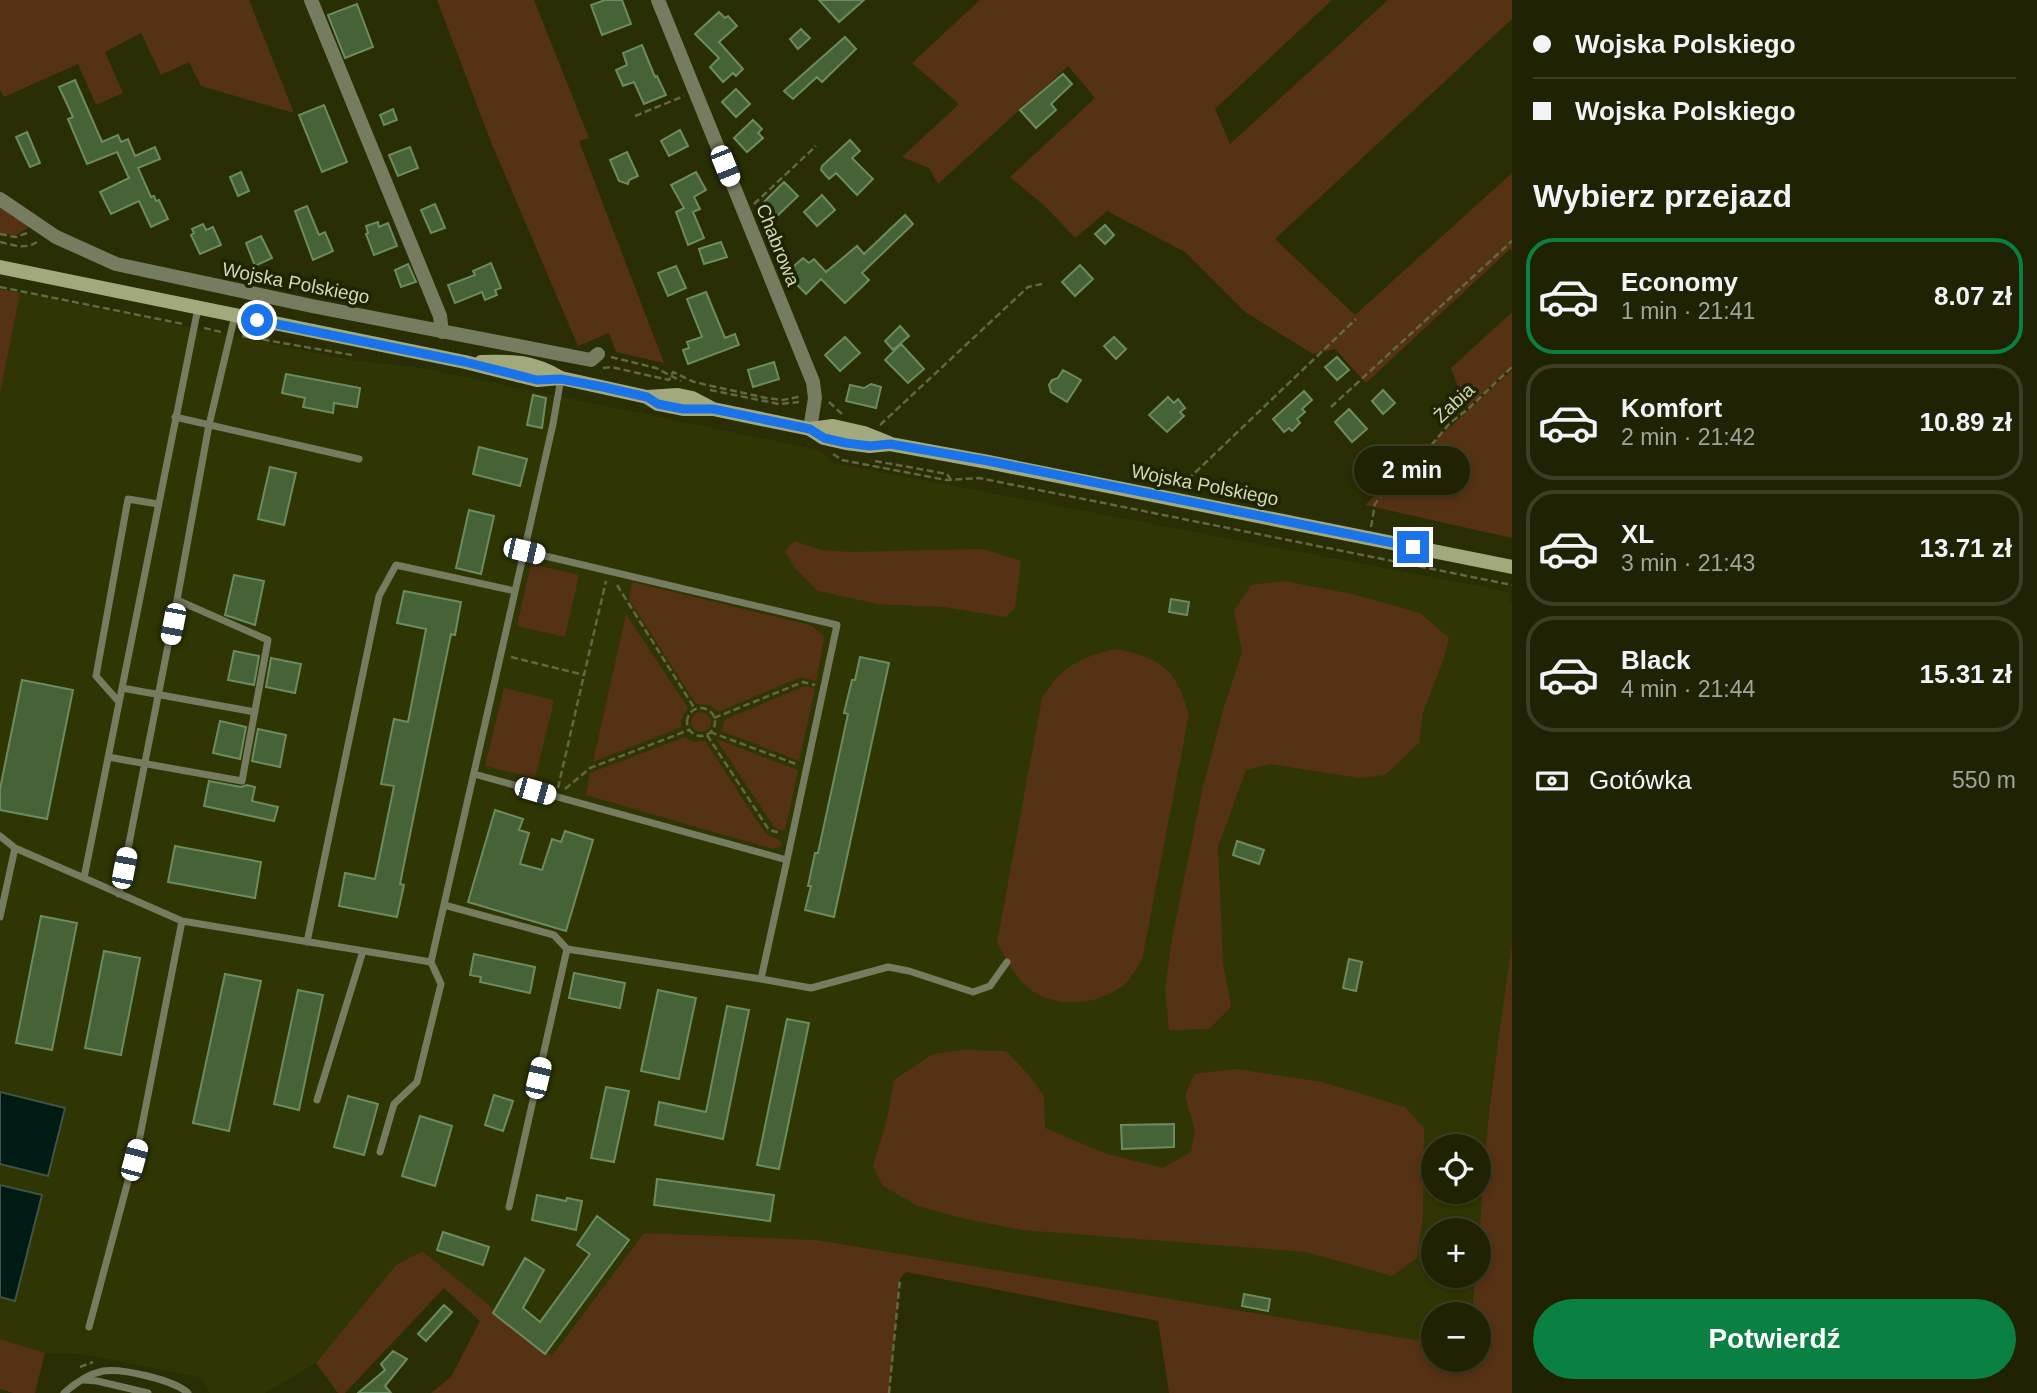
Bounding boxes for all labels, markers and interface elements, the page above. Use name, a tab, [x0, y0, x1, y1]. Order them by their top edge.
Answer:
text: Wojska Polskiego	[1575, 29, 1796, 59]
text: Wojska Polskiego	[1575, 96, 1796, 126]
car	[708, 143, 743, 189]
text: Wybierz przejazd	[1533, 178, 1792, 214]
street label: Chabrowa	[752, 201, 804, 289]
street label: Wojska Polskiego	[221, 258, 371, 308]
icon: car	[1537, 265, 1600, 328]
text: Economy	[1621, 267, 1738, 297]
text: 8.07 zł	[1934, 281, 2012, 311]
text: 1 min · 21:41	[1621, 298, 1755, 324]
route start	[241, 304, 273, 336]
street label: Żabia	[1429, 379, 1479, 427]
icon: car	[1537, 391, 1600, 454]
text: Komfort	[1621, 393, 1722, 423]
text: 10.89 zł	[1919, 407, 2012, 437]
text: 2 min · 21:42	[1621, 424, 1755, 450]
callout: 2 min	[1355, 446, 1471, 494]
text: 2 min	[1382, 457, 1442, 483]
street label: Wojska Polskiego	[1130, 460, 1280, 510]
icon: car	[1537, 517, 1600, 580]
text: XL	[1621, 519, 1654, 549]
route end	[1397, 531, 1429, 563]
text: 13.71 zł	[1919, 533, 2012, 563]
car	[502, 536, 547, 566]
text: 3 min · 21:43	[1621, 550, 1755, 576]
car	[159, 601, 188, 647]
icon: car	[1537, 643, 1600, 706]
text: Black	[1621, 645, 1690, 675]
text: 15.31 zł	[1919, 659, 2012, 689]
text: 4 min · 21:44	[1621, 676, 1755, 702]
icon: cash	[1533, 762, 1571, 800]
text: Gotówka	[1589, 765, 1692, 795]
text: 550 m	[1952, 767, 2016, 793]
car	[512, 775, 559, 807]
car	[110, 845, 139, 891]
car	[524, 1055, 553, 1101]
map controls	[1421, 1134, 1491, 1372]
button: locate	[1421, 1134, 1491, 1204]
car	[119, 1137, 150, 1183]
button: +	[1421, 1218, 1491, 1288]
button: Potwierdź	[1533, 1299, 2016, 1379]
button: −	[1421, 1302, 1491, 1372]

